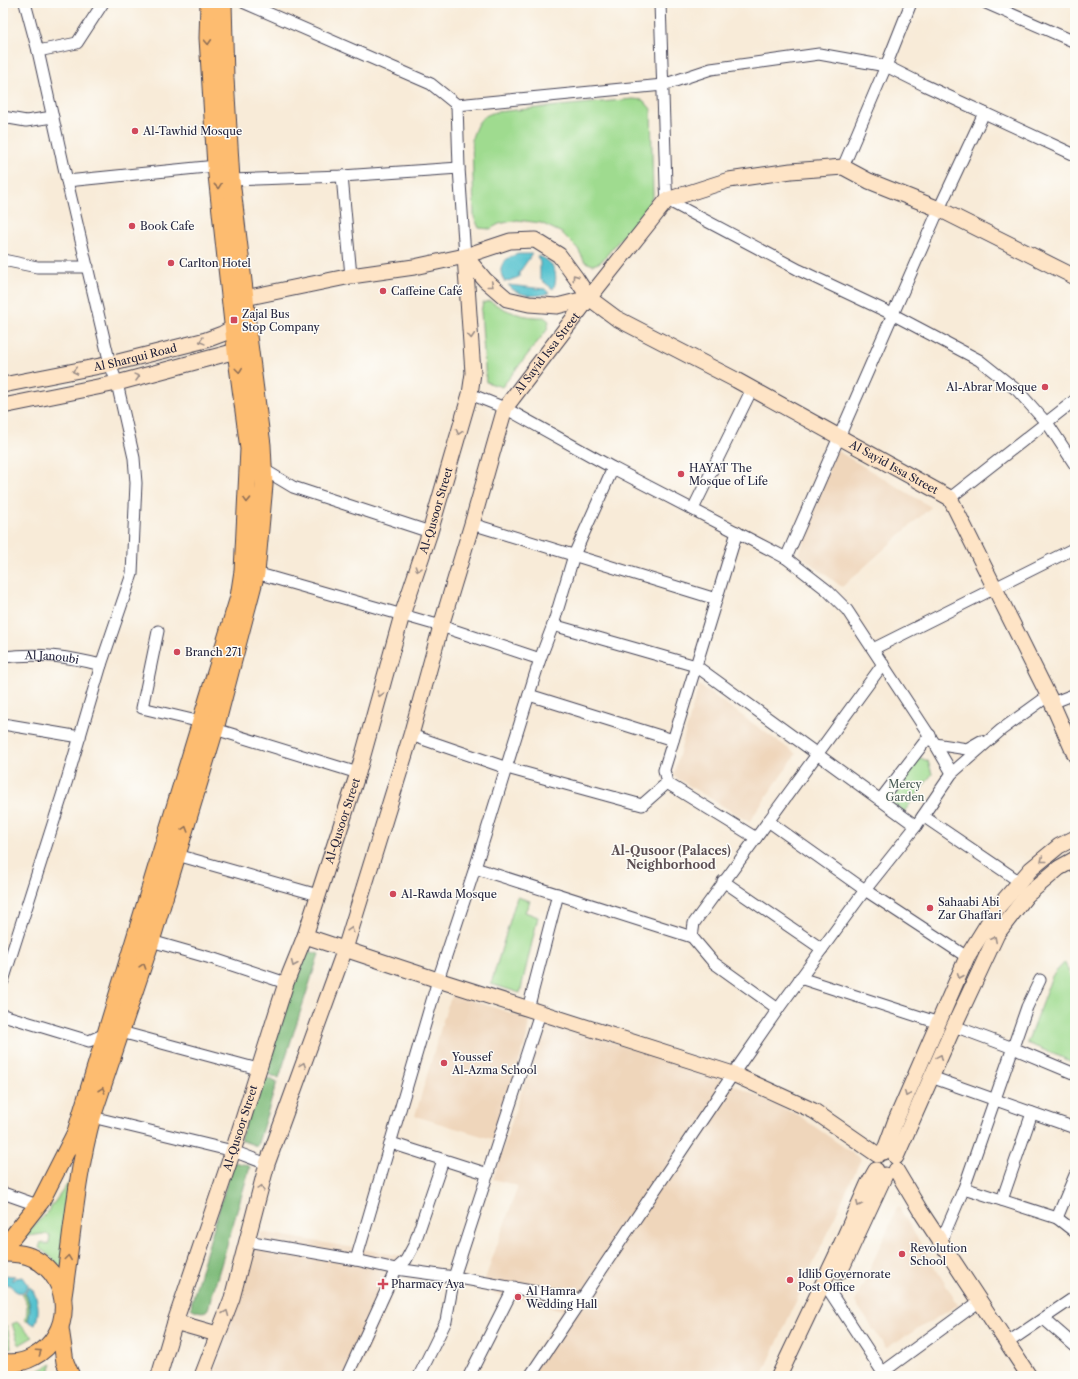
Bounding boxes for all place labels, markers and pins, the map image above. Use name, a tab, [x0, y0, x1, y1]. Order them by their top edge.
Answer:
place label: Al-Tawhid Mosque	[142, 124, 242, 138]
marker: Al-Tawhid Mosque	[130, 126, 140, 136]
place label: Book Cafe	[140, 219, 194, 233]
marker: Book Cafe	[127, 221, 137, 231]
place label: Carlton Hotel	[179, 256, 252, 270]
marker: Carlton Hotel	[166, 258, 176, 268]
place label: Caffeine Café	[391, 284, 462, 298]
marker: Caffeine Café	[378, 286, 388, 296]
place label: Zajal Bus Stop Company	[242, 307, 321, 334]
marker: Zajal Bus Stop Company	[229, 315, 239, 325]
place label: Al-Abrar Mosque	[945, 380, 1037, 394]
marker: Al-Abrar Mosque	[1040, 382, 1050, 392]
place label: HAYAT The Mosque of Life	[689, 461, 768, 488]
marker: HAYAT The Mosque of Life	[676, 469, 686, 479]
place label: Branch 271	[185, 645, 242, 659]
marker: Branch 271	[172, 647, 182, 657]
place label: Al-Rawda Mosque	[400, 887, 497, 901]
marker: Al-Rawda Mosque	[388, 889, 398, 899]
place label: Sahaabi Abi Zar Ghaffari	[938, 895, 1002, 922]
marker: Sahaabi Abi Zar Ghaffari	[925, 903, 935, 913]
place label: Youssef Al-Azma School	[451, 1050, 538, 1077]
marker: Youssef Al-Azma School	[439, 1058, 449, 1068]
place label: Revolution School	[910, 1241, 967, 1268]
marker: Revolution School	[897, 1249, 907, 1259]
place label: Idlib Governorate Post Office	[798, 1267, 891, 1294]
marker: Idlib Governorate Post Office	[785, 1275, 795, 1285]
place label: Pharmacy Aya	[391, 1277, 465, 1291]
marker: Pharmacy Aya	[378, 1279, 388, 1289]
place label: Al Hamra Wedding Hall	[525, 1284, 598, 1311]
marker: Al Hamra Wedding Hall	[513, 1292, 523, 1302]

